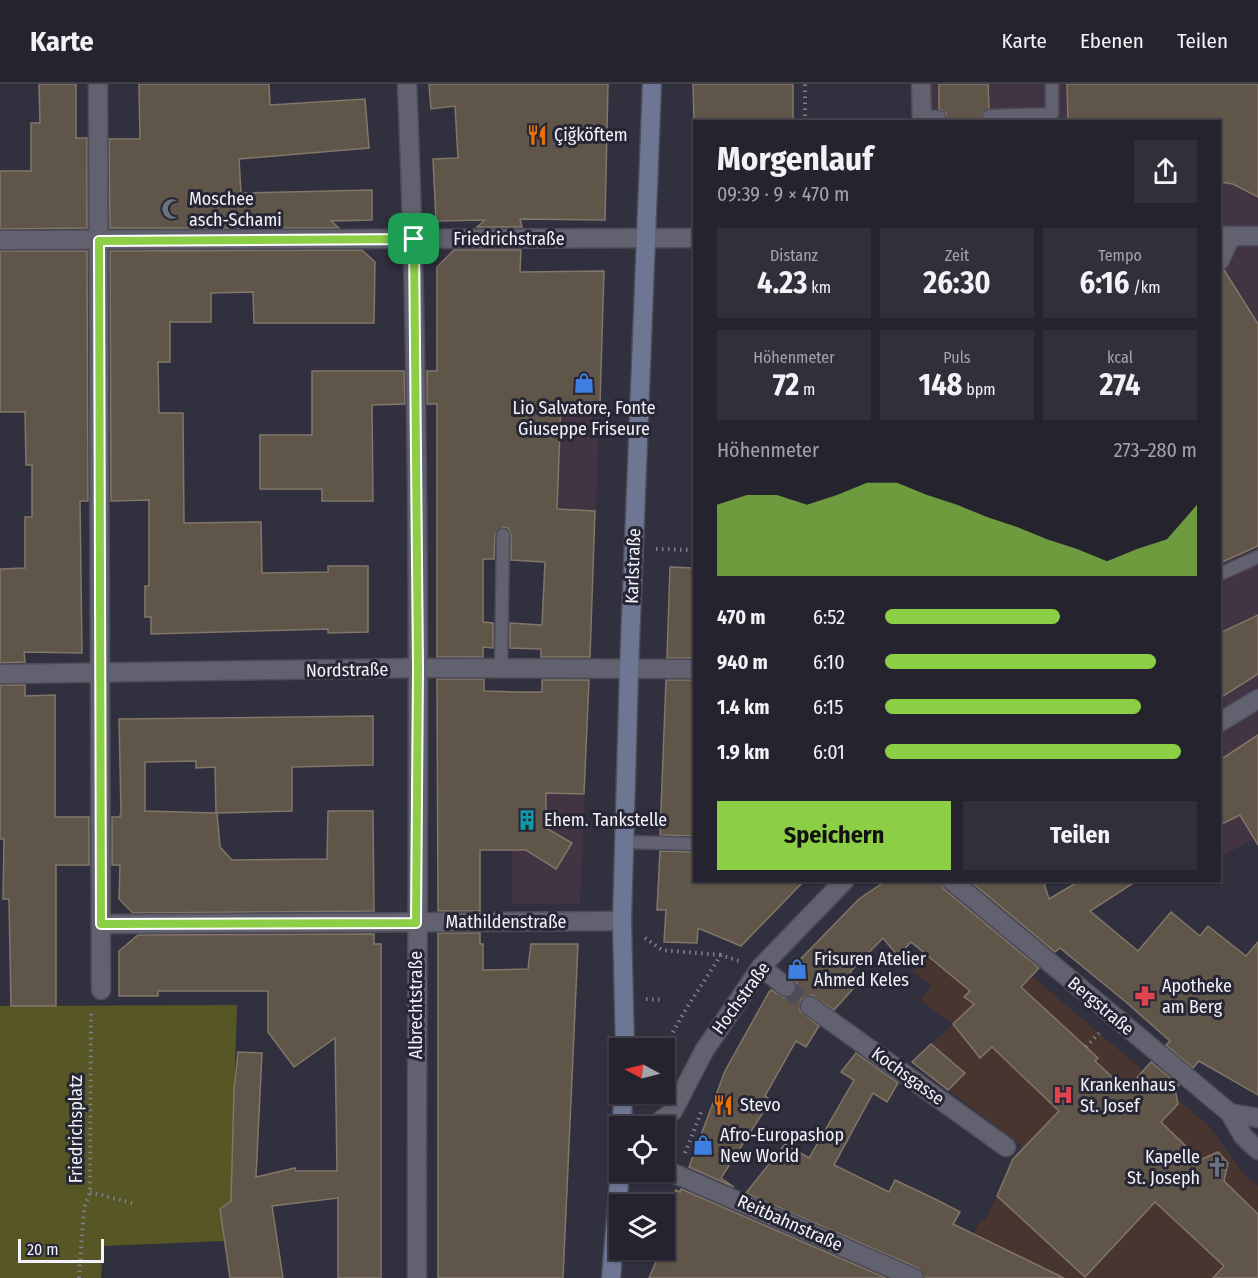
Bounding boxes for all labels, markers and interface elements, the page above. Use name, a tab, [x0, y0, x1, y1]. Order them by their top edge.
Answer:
text: Karte	[30, 25, 94, 58]
text: Karte	[1001, 28, 1047, 54]
text: Ebenen	[1080, 28, 1144, 54]
text: Teilen	[1177, 28, 1228, 54]
restaurant icon: Çiğköftem	[525, 123, 549, 147]
place label: Çiğköftem	[554, 124, 628, 146]
text: Morgenlauf	[717, 139, 873, 179]
button: share	[1134, 140, 1197, 203]
text: 09:39 · 9 × 470 m	[717, 182, 849, 206]
place label: Moschee asch-Schami	[189, 188, 282, 231]
mosque icon: Moschee asch-Schami	[160, 197, 184, 221]
pin	[388, 213, 439, 264]
icon: arrive	[397, 222, 430, 255]
street label: Friedrichstraße	[453, 228, 565, 250]
text: Distanz	[770, 246, 818, 265]
text: Zeit	[945, 246, 969, 265]
text: Tempo	[1098, 246, 1142, 265]
text: 4.23	[757, 265, 807, 301]
text: 26:30	[923, 265, 991, 301]
text: 6:16	[1080, 265, 1129, 301]
text: km	[807, 278, 831, 297]
text: /km	[1129, 278, 1160, 297]
text: Höhenmeter	[753, 348, 835, 367]
text: Puls	[943, 348, 971, 367]
text: kcal	[1107, 348, 1133, 367]
text: 72	[773, 367, 799, 403]
text: 148	[918, 367, 962, 403]
text: 274	[1099, 367, 1141, 403]
shop icon: Lio Salvatore, Fonte Giuseppe Friseure	[572, 371, 596, 395]
text: m	[799, 380, 815, 399]
text: bpm	[962, 380, 996, 399]
place label: Lio Salvatore, Fonte Giuseppe Friseure	[512, 397, 656, 440]
text: Höhenmeter	[717, 438, 819, 462]
text: 273–280 m	[1114, 438, 1197, 462]
street label: Karlstraße	[621, 528, 645, 604]
text: 470 m	[717, 605, 766, 629]
text: 6:52	[813, 605, 845, 629]
text: 940 m	[717, 650, 768, 674]
text: 6:10	[813, 650, 845, 674]
street label: Nordstraße	[306, 658, 389, 682]
text: 1.4 km	[717, 695, 769, 719]
text: 6:15	[813, 695, 843, 719]
text: 1.9 km	[717, 740, 770, 764]
text: 6:01	[813, 740, 845, 764]
button: Speichern	[717, 801, 951, 870]
button: Teilen	[963, 801, 1197, 870]
building icon: Ehem. Tankstelle	[515, 808, 539, 832]
place label: Ehem. Tankstelle	[544, 809, 667, 831]
street label: Mathildenstraße	[446, 911, 567, 933]
place label: Frisuren Atelier Ahmed Keles	[814, 948, 927, 991]
street label: Albrechtstraße	[405, 951, 427, 1059]
street label: Hochstraße	[707, 957, 775, 1039]
shop icon: Frisuren Atelier Ahmed Keles	[785, 957, 809, 981]
street label: Bergstraße	[1063, 972, 1139, 1040]
place label: Apotheke am Berg	[1162, 975, 1232, 1018]
pharmacy icon: Apotheke am Berg	[1133, 984, 1157, 1008]
north arrow	[609, 1038, 675, 1104]
map controls	[609, 1038, 675, 1260]
street label: Kochsgasse	[867, 1042, 949, 1110]
place label: Krankenhaus St. Josef	[1080, 1074, 1176, 1117]
street label: Friedrichsplatz	[65, 1075, 87, 1183]
hospital icon: Krankenhaus St. Josef	[1051, 1083, 1075, 1107]
restaurant icon: Stevo	[711, 1093, 735, 1117]
place label: Stevo	[740, 1094, 781, 1116]
button: locate	[609, 1116, 675, 1182]
place label: Afro-Europashop New World	[720, 1124, 844, 1167]
shop icon: Afro-Europashop New World	[691, 1133, 715, 1157]
place label: Kapelle St. Joseph	[1127, 1146, 1200, 1189]
church icon: Kapelle St. Joseph	[1205, 1155, 1229, 1179]
street label: Reitbahnstraße	[734, 1190, 846, 1256]
button: layers	[609, 1194, 675, 1260]
scale bar	[18, 1236, 104, 1264]
text: 20 m	[27, 1240, 58, 1259]

